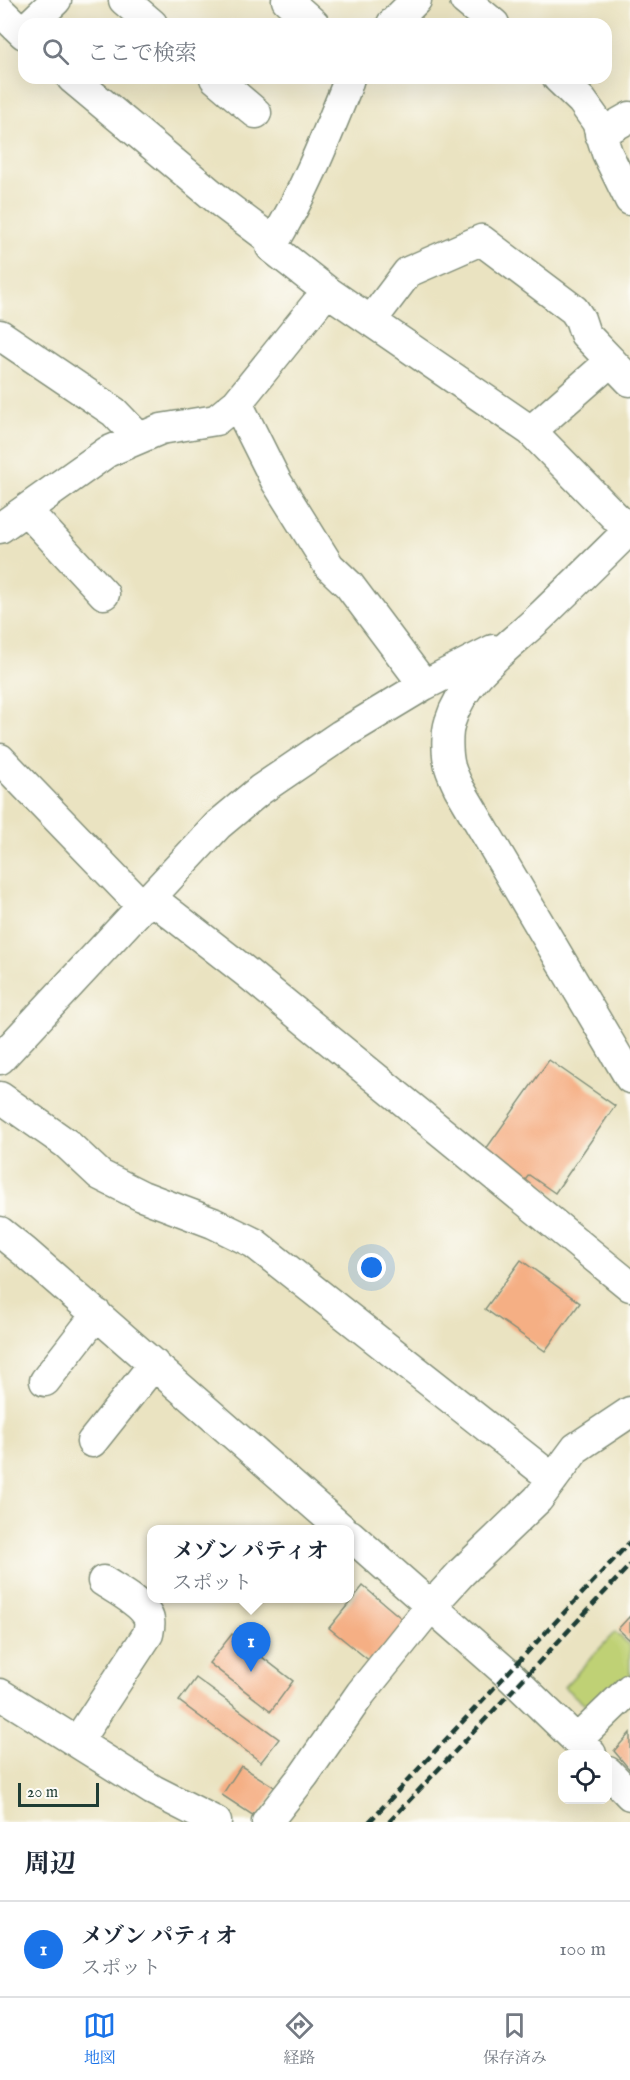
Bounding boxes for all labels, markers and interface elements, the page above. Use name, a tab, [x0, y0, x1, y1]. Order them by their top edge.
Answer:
search box	[18, 18, 612, 84]
icon: search	[39, 35, 72, 68]
text: ここで検索	[87, 40, 197, 68]
your location	[357, 1253, 386, 1282]
popup	[147, 1525, 354, 1603]
text: メゾン パティオ	[172, 1538, 329, 1566]
text: スポット	[172, 1571, 252, 1596]
pin: 1	[232, 1622, 270, 1672]
map controls	[558, 1750, 612, 1804]
button: locate	[558, 1750, 612, 1804]
scale bar	[18, 1780, 99, 1808]
text: 20 m	[27, 1783, 58, 1803]
text: 周辺	[24, 1848, 76, 1881]
text: メゾン パティオ	[81, 1923, 237, 1951]
text: 1	[40, 1937, 47, 1962]
text: 100 m	[559, 1937, 606, 1962]
text: スポット	[81, 1956, 161, 1981]
tab: 地図	[83, 2009, 116, 2069]
tab: 経路	[283, 2009, 316, 2069]
tab: 保存済み	[483, 2009, 547, 2069]

